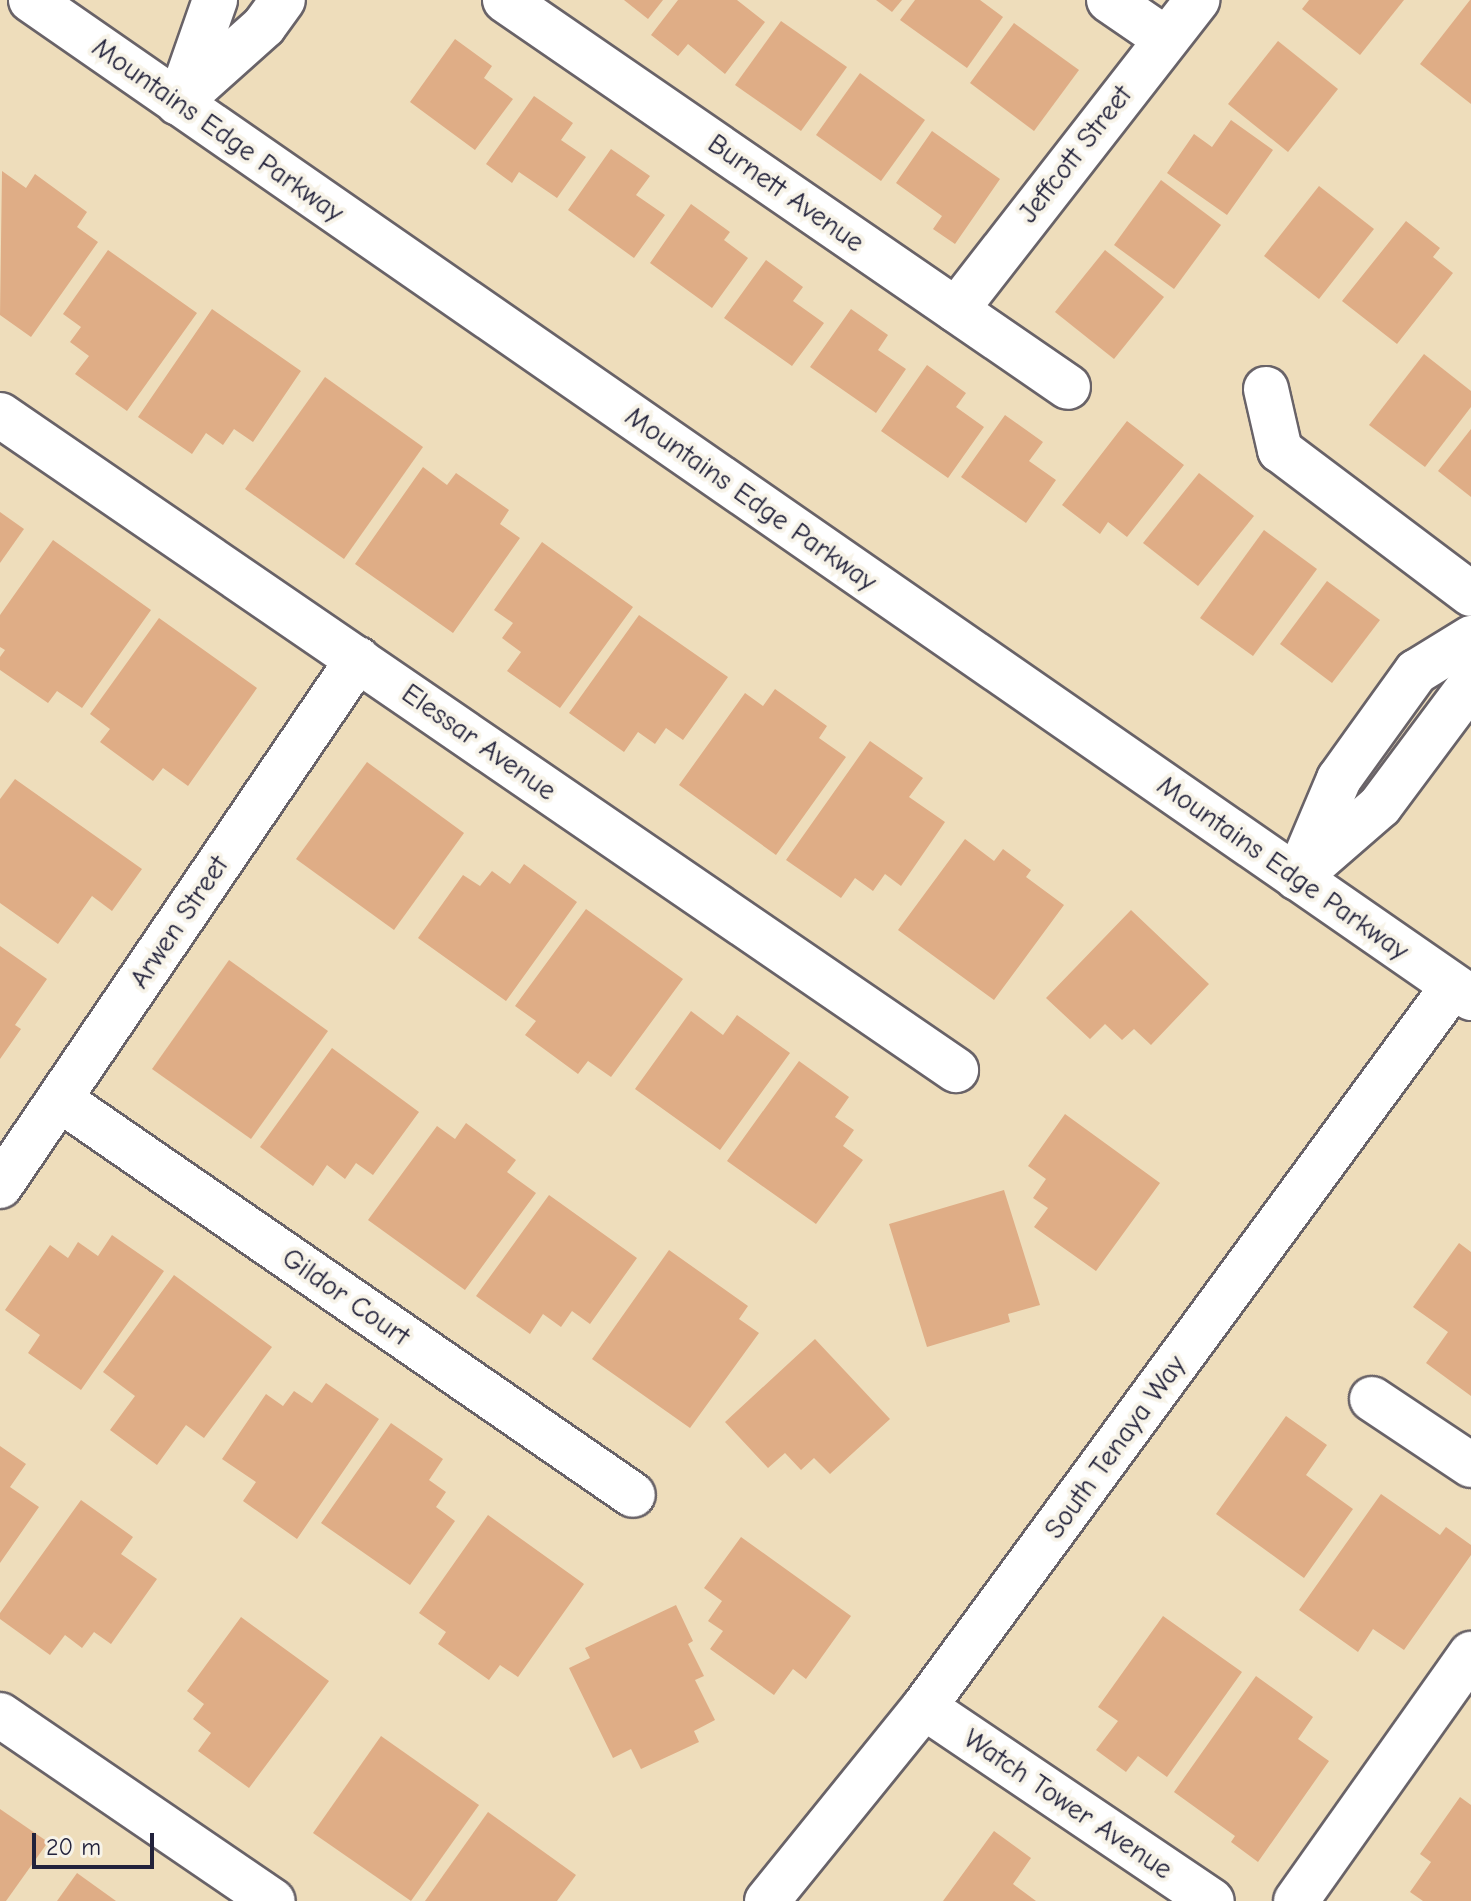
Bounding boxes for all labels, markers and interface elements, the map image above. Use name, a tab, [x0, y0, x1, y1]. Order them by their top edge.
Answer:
street label: Mountains Edge Parkway	[86, 30, 350, 230]
street label: Jeffcott Street	[1011, 79, 1139, 229]
street label: Burnett Avenue	[701, 127, 871, 259]
street label: Mountains Edge Parkway	[619, 399, 883, 599]
street label: Elessar Avenue	[395, 676, 563, 808]
street label: Mountains Edge Parkway	[1151, 768, 1415, 968]
street label: Arwen Street	[122, 849, 236, 995]
street label: Gildor Court	[276, 1241, 416, 1353]
street label: South Tenaya Way	[1037, 1349, 1193, 1545]
street label: Watch Tower Avenue	[957, 1722, 1179, 1886]
scale bar	[36, 1817, 158, 1867]
text: 20 m	[46, 1833, 101, 1861]

